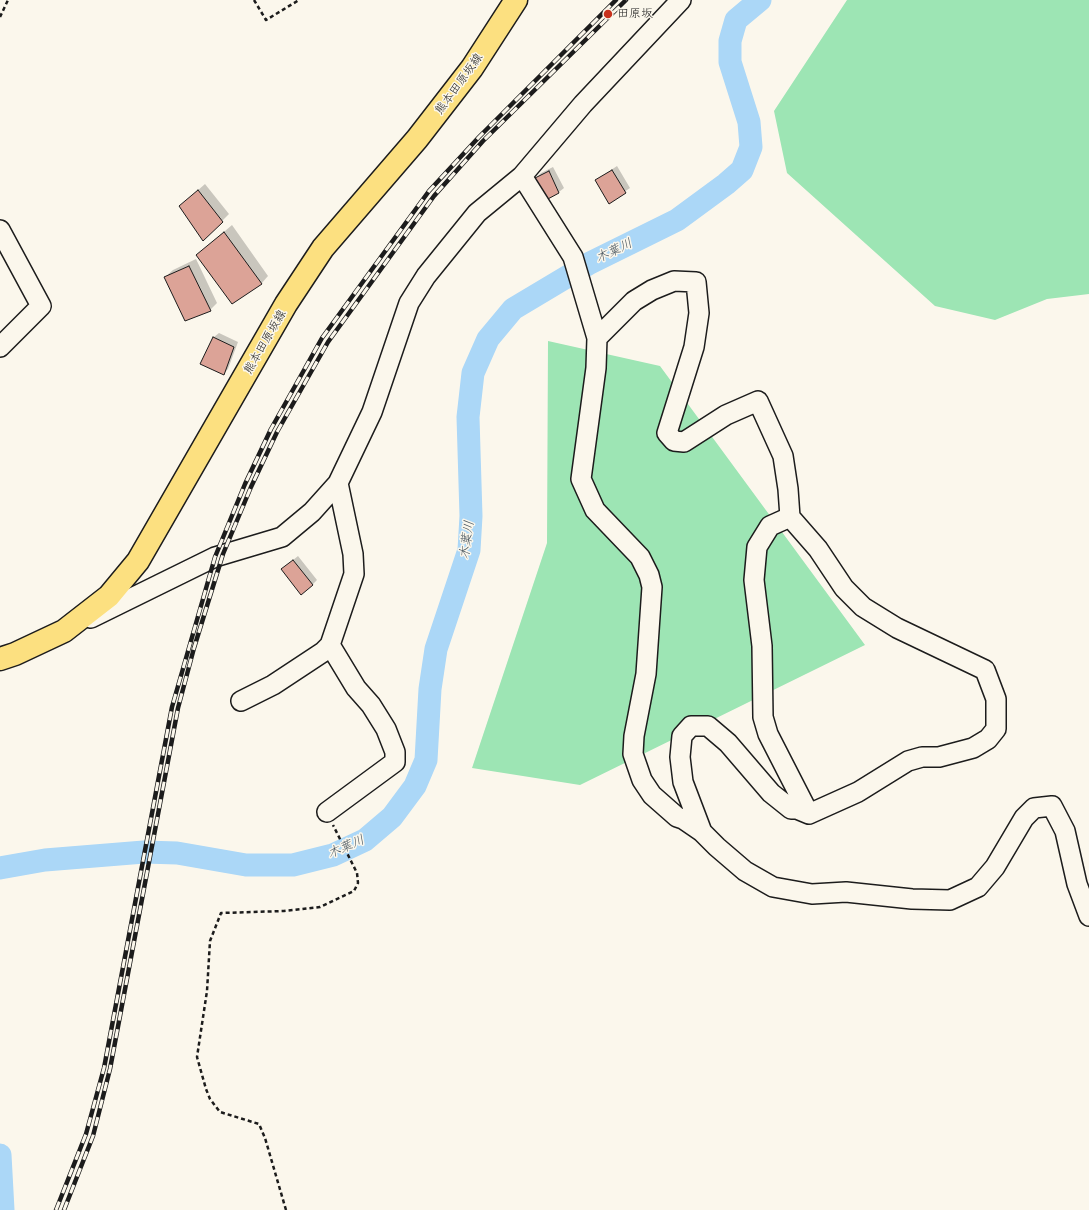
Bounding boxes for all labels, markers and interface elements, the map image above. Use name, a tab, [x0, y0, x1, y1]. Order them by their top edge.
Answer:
place label: 田原坂	[617, 7, 653, 21]
marker: 田原坂	[602, 8, 614, 20]
street label: 熊本田原坂線	[432, 51, 486, 117]
water label: 木葉川	[593, 235, 635, 267]
street label: 熊本田原坂線	[241, 307, 289, 377]
water label: 木葉川	[457, 520, 477, 560]
water label: 木葉川	[325, 832, 367, 862]

